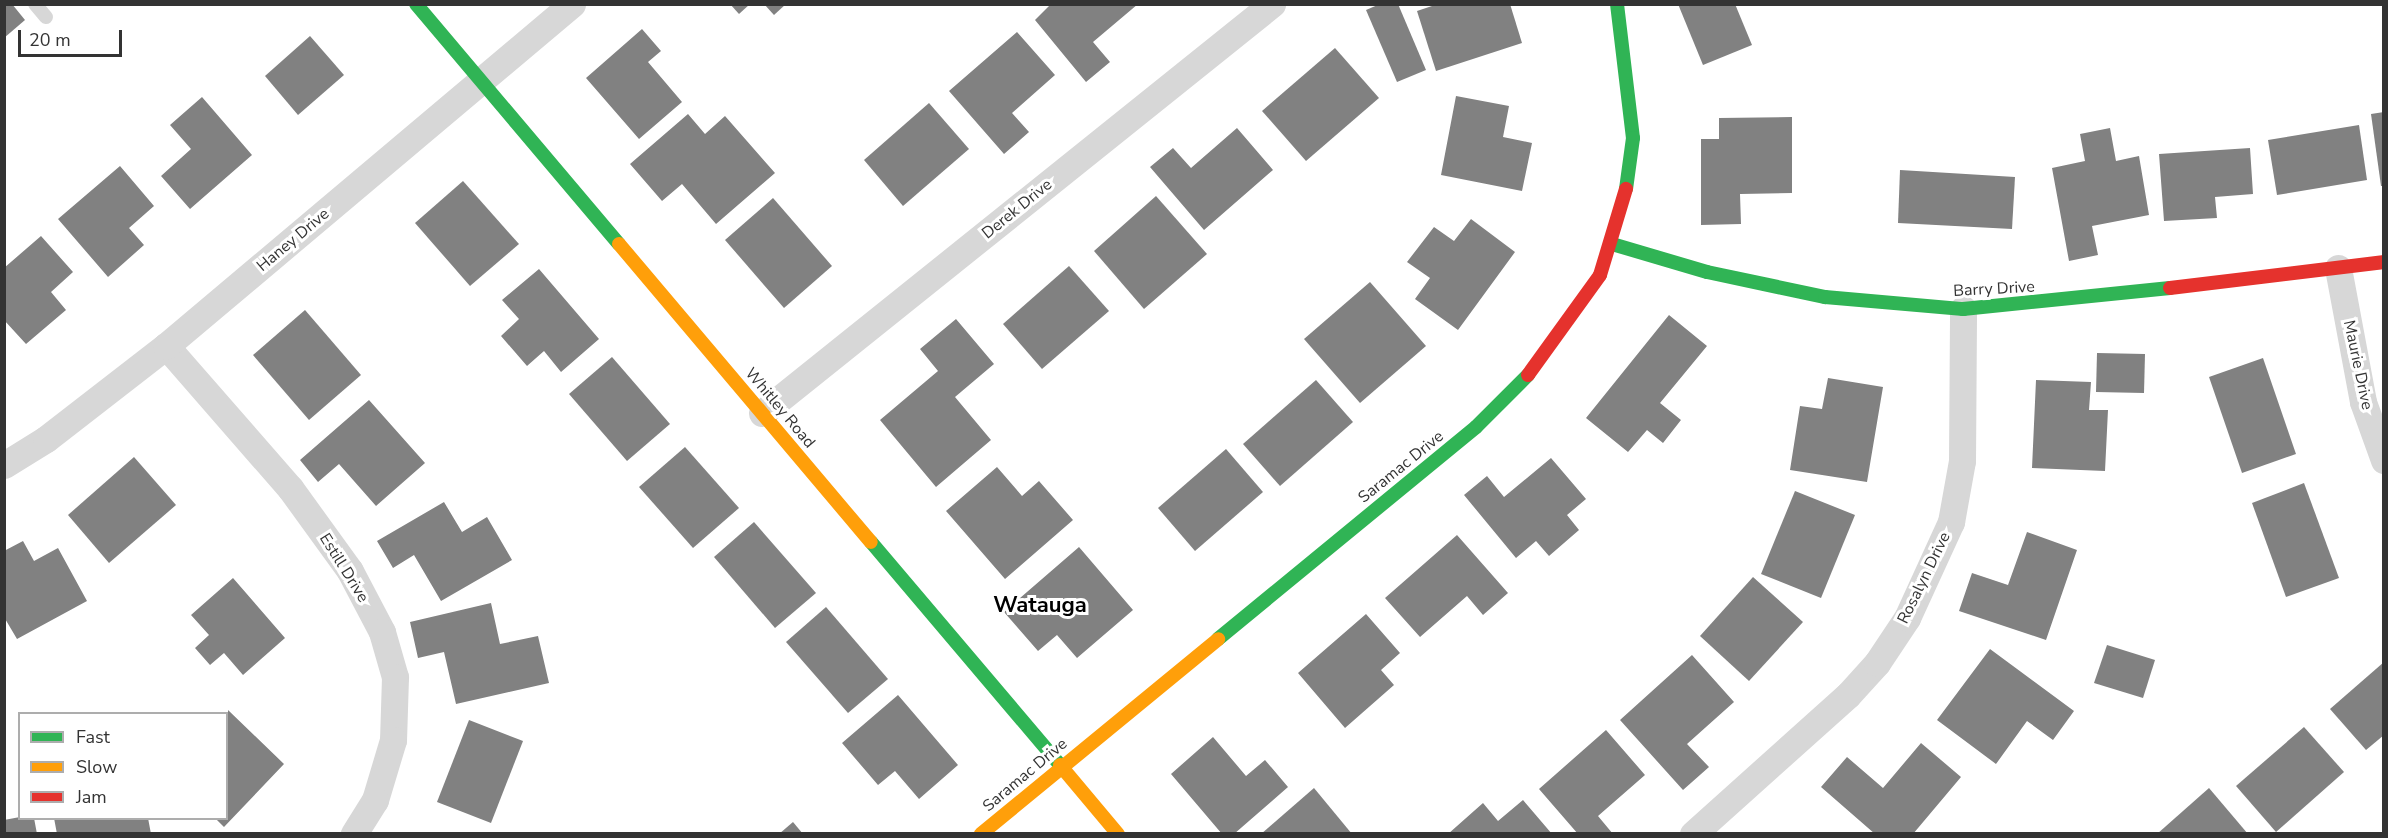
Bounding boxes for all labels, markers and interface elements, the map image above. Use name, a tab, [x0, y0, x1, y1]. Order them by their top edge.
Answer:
scale bar	[21, 18, 124, 56]
text: 20 m	[29, 28, 71, 52]
street label: Derek Drive	[978, 175, 1056, 243]
street label: Haney Drive	[253, 204, 333, 276]
street label: Barry Drive	[1953, 277, 2035, 301]
street label: Maurie Drive	[2339, 318, 2377, 412]
street label: Whitley Road	[741, 364, 819, 452]
street label: Saramac Drive	[1355, 427, 1447, 507]
street label: Rosalyn Drive	[1894, 529, 1954, 627]
street label: Estill Drive	[315, 530, 373, 606]
district label: Watauga	[993, 593, 1087, 619]
legend	[18, 712, 228, 820]
text: Fast	[76, 725, 110, 749]
street label: Saramac Drive	[979, 734, 1071, 816]
text: Slow	[76, 755, 117, 779]
text: Jam	[76, 785, 107, 809]

